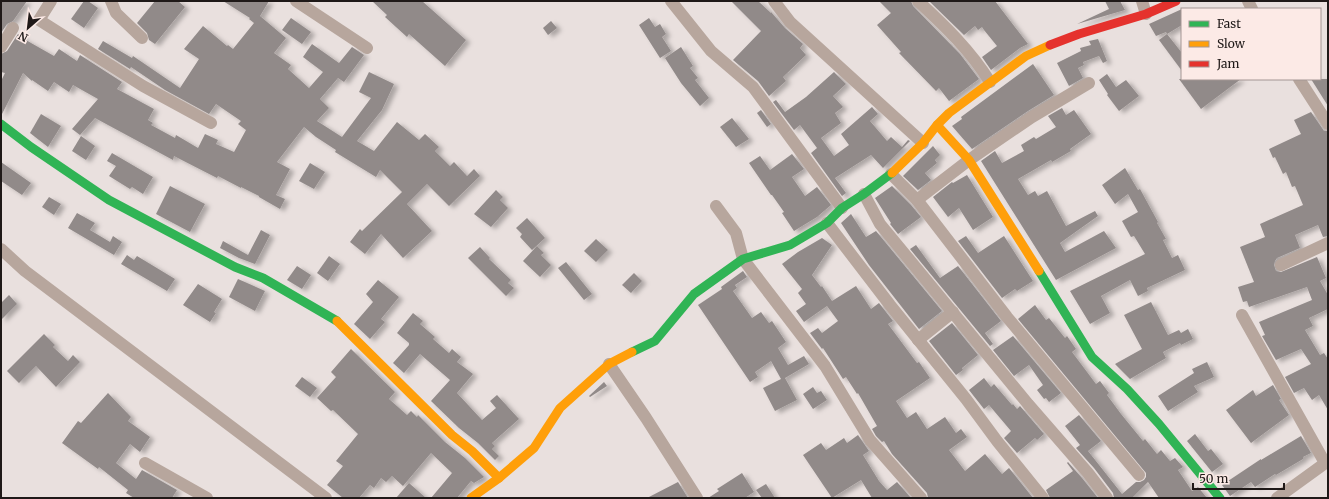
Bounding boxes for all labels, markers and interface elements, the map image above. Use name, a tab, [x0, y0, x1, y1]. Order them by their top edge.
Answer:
north arrow	[8, 8, 48, 48]
legend	[1181, 8, 1321, 80]
text: Fast	[1217, 16, 1241, 31]
text: N	[16, 28, 30, 45]
text: Slow	[1217, 36, 1246, 51]
text: Jam	[1216, 56, 1240, 71]
scale bar	[1193, 465, 1284, 491]
text: 50 m	[1199, 471, 1228, 486]

